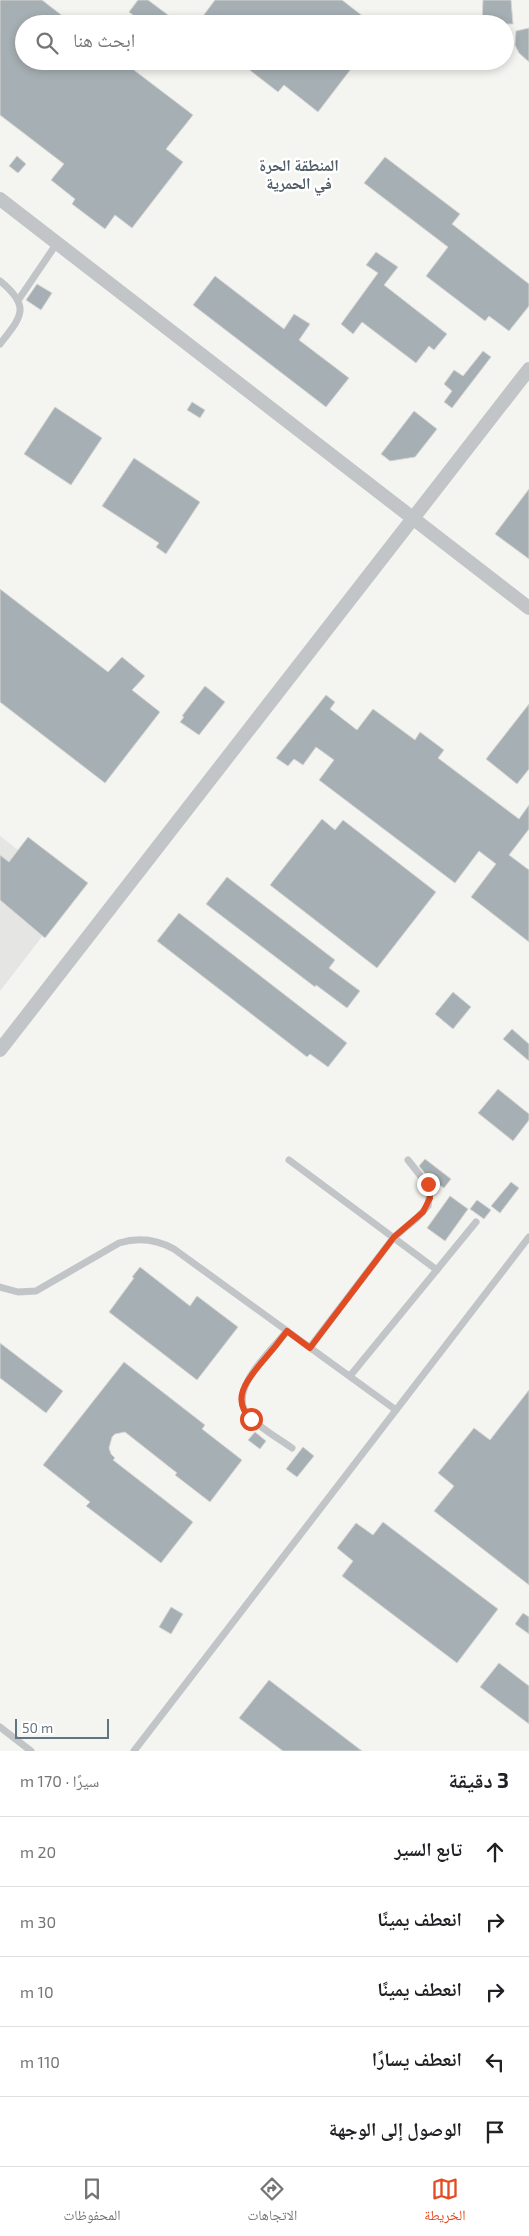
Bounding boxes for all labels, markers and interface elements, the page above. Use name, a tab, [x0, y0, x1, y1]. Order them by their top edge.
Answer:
search box	[15, 15, 514, 70]
text: ابحث هنا	[73, 28, 135, 51]
icon: search	[33, 29, 61, 57]
district label: المنطقة الحرة في الحمرية	[259, 155, 339, 195]
route end	[417, 1173, 440, 1196]
route start	[240, 1408, 263, 1431]
scale bar	[15, 1716, 109, 1739]
text: 50 m	[22, 1719, 53, 1736]
text: 3 دقيقة	[448, 1767, 509, 1792]
text: سيرًا · 170 m	[20, 1771, 99, 1790]
text: تابع السير	[395, 1837, 462, 1860]
icon: ahead	[481, 1838, 509, 1866]
text: 20 m	[20, 1842, 56, 1861]
text: انعطف يمينًا	[377, 1907, 462, 1930]
icon: right	[481, 1908, 509, 1936]
text: 30 m	[20, 1912, 56, 1931]
text: انعطف يمينًا	[377, 1977, 462, 2000]
icon: right	[481, 1978, 509, 2006]
text: 10 m	[20, 1982, 54, 2001]
text: انعطف يسارًا	[372, 2047, 462, 2070]
icon: left	[481, 2048, 509, 2076]
text: 110 m	[20, 2052, 60, 2071]
text: الوصول إلى الوجهة	[329, 2117, 462, 2140]
icon: arrive	[481, 2118, 509, 2146]
tab: المحفوظات	[64, 2175, 120, 2229]
tab: الاتجاهات	[248, 2175, 297, 2229]
tab: الخريطة	[424, 2175, 465, 2229]

